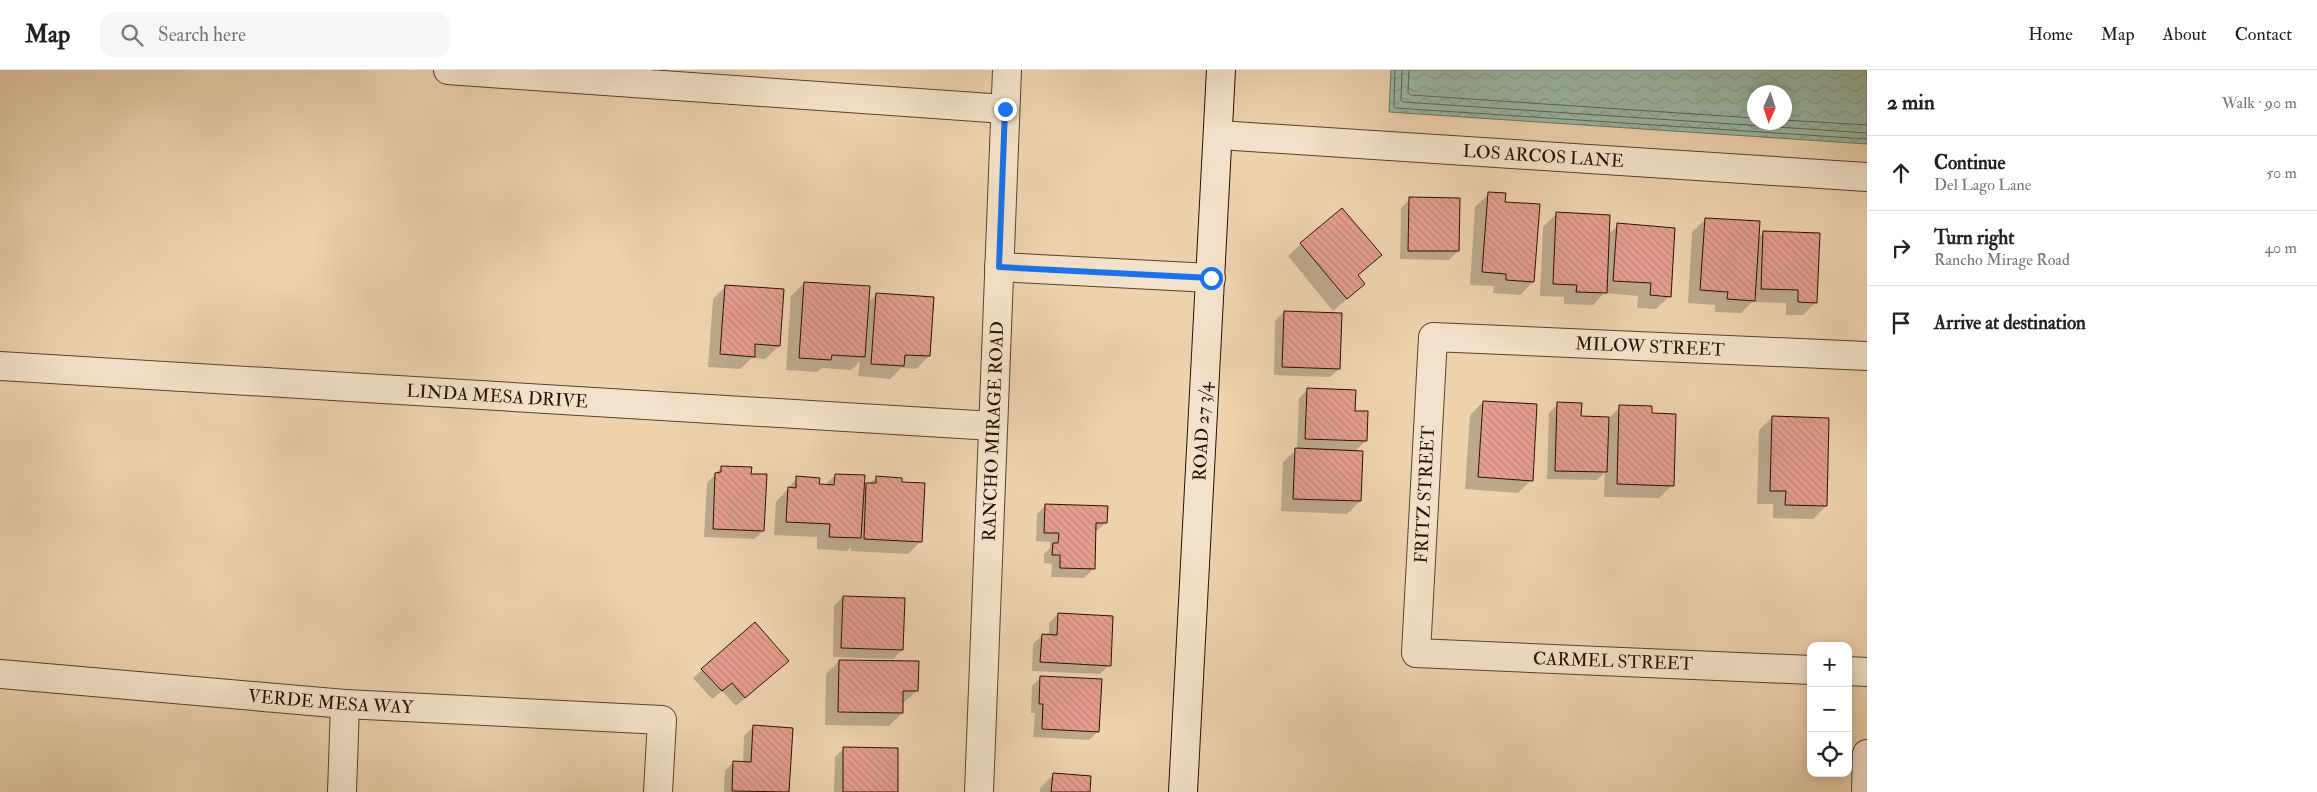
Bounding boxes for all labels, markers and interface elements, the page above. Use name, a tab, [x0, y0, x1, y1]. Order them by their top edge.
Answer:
search box	[100, 12, 450, 57]
text: Map	[25, 19, 70, 50]
icon: search	[118, 21, 146, 49]
text: Search here	[158, 23, 246, 47]
text: Home	[2028, 23, 2073, 46]
text: Map	[2101, 23, 2135, 46]
text: About	[2163, 23, 2207, 46]
text: Contact	[2235, 23, 2292, 46]
north arrow	[1747, 85, 1792, 130]
text: 2 min	[1887, 89, 1935, 116]
text: Walk · 90 m	[2222, 93, 2297, 113]
route end	[994, 98, 1017, 121]
street label: LOS ARCOS LANE	[1462, 140, 1624, 173]
text: Continue	[1934, 151, 2005, 175]
icon: ahead	[1887, 159, 1915, 187]
text: 50 m	[2266, 163, 2297, 183]
text: Del Lago Lane	[1934, 175, 2031, 195]
text: Turn right	[1934, 226, 2014, 250]
icon: right	[1887, 234, 1915, 262]
text: 40 m	[2264, 238, 2297, 258]
text: Rancho Mirage Road	[1934, 250, 2070, 270]
route start	[1200, 267, 1223, 290]
icon: arrive	[1887, 309, 1915, 337]
text: Arrive at destination	[1934, 311, 2086, 335]
street label: RANCHO MIRAGE ROAD	[978, 321, 1009, 542]
street label: MILOW STREET	[1575, 332, 1726, 362]
street label: LINDA MESA DRIVE	[406, 380, 589, 414]
street label: ROAD 27 3/4	[1188, 380, 1217, 482]
street label: FRITZ STREET	[1410, 425, 1440, 564]
map controls	[1807, 642, 1852, 777]
button: +	[1807, 642, 1852, 687]
street label: CARMEL STREET	[1532, 647, 1694, 676]
street label: VERDE MESA WAY	[247, 685, 415, 719]
button: −	[1807, 687, 1852, 732]
button: locate	[1807, 732, 1852, 777]

